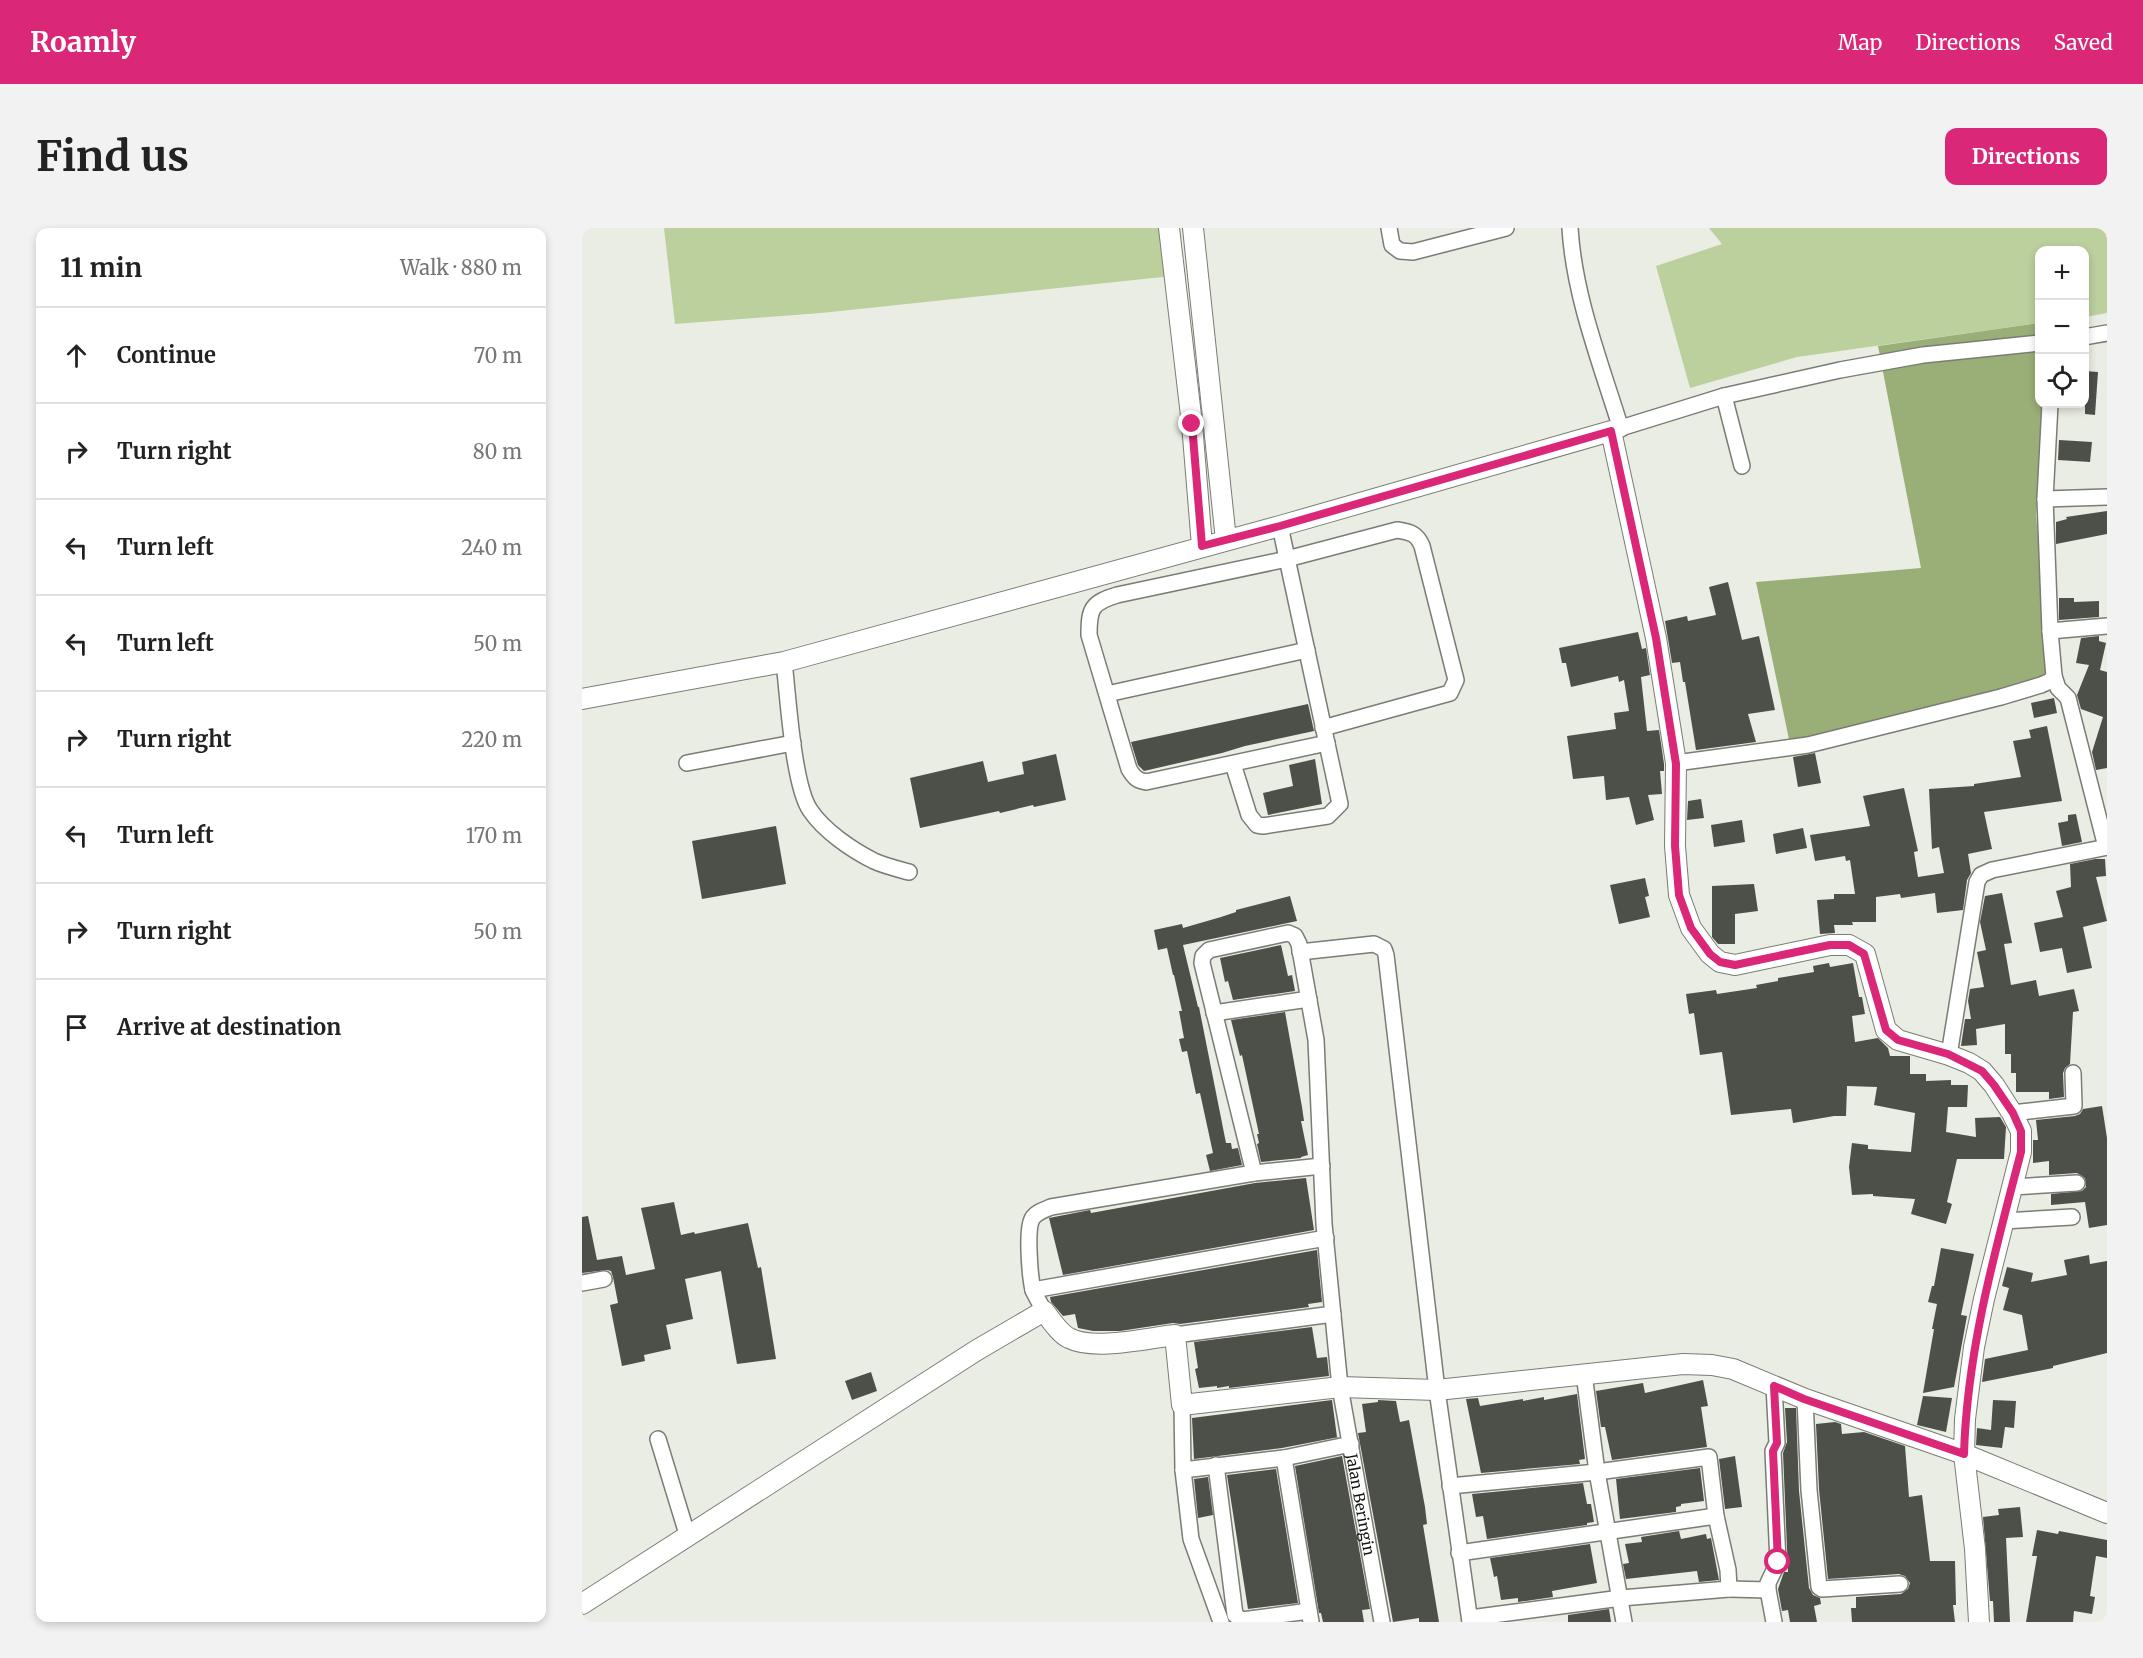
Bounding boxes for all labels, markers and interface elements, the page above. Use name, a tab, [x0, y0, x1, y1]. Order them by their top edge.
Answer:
text: Roamly	[30, 24, 136, 60]
text: Map	[1838, 29, 1882, 56]
text: Directions	[1915, 29, 2020, 56]
text: Saved	[2053, 29, 2113, 56]
button: Directions	[1945, 128, 2107, 185]
text: Find us	[36, 130, 189, 182]
map controls	[2035, 246, 2089, 408]
button: +	[2035, 246, 2089, 300]
text: 11 min	[60, 251, 142, 284]
text: Walk · 880 m	[400, 255, 522, 280]
button: −	[2035, 300, 2089, 354]
icon: ahead	[60, 339, 93, 372]
text: Continue	[117, 341, 216, 369]
text: 70 m	[474, 343, 522, 368]
button: locate	[2035, 354, 2089, 408]
route end	[1178, 410, 1204, 436]
icon: right	[60, 435, 93, 468]
text: Turn right	[117, 437, 231, 465]
text: 80 m	[473, 439, 522, 464]
icon: left	[60, 531, 93, 564]
text: Turn left	[117, 533, 214, 561]
text: 240 m	[461, 535, 522, 560]
icon: left	[60, 627, 93, 660]
text: Turn left	[117, 629, 214, 657]
text: 50 m	[473, 631, 522, 656]
icon: right	[60, 723, 93, 756]
text: Turn right	[117, 725, 231, 753]
text: 220 m	[462, 727, 522, 752]
icon: left	[60, 819, 93, 852]
text: Turn left	[117, 821, 214, 849]
text: 170 m	[466, 823, 522, 848]
icon: right	[60, 915, 93, 948]
text: Turn right	[117, 917, 231, 945]
text: 50 m	[473, 919, 522, 944]
icon: arrive	[60, 1011, 93, 1044]
text: Arrive at destination	[117, 1013, 341, 1041]
street label: Jalan Beringin	[1342, 1451, 1379, 1557]
route start	[1764, 1548, 1790, 1574]

